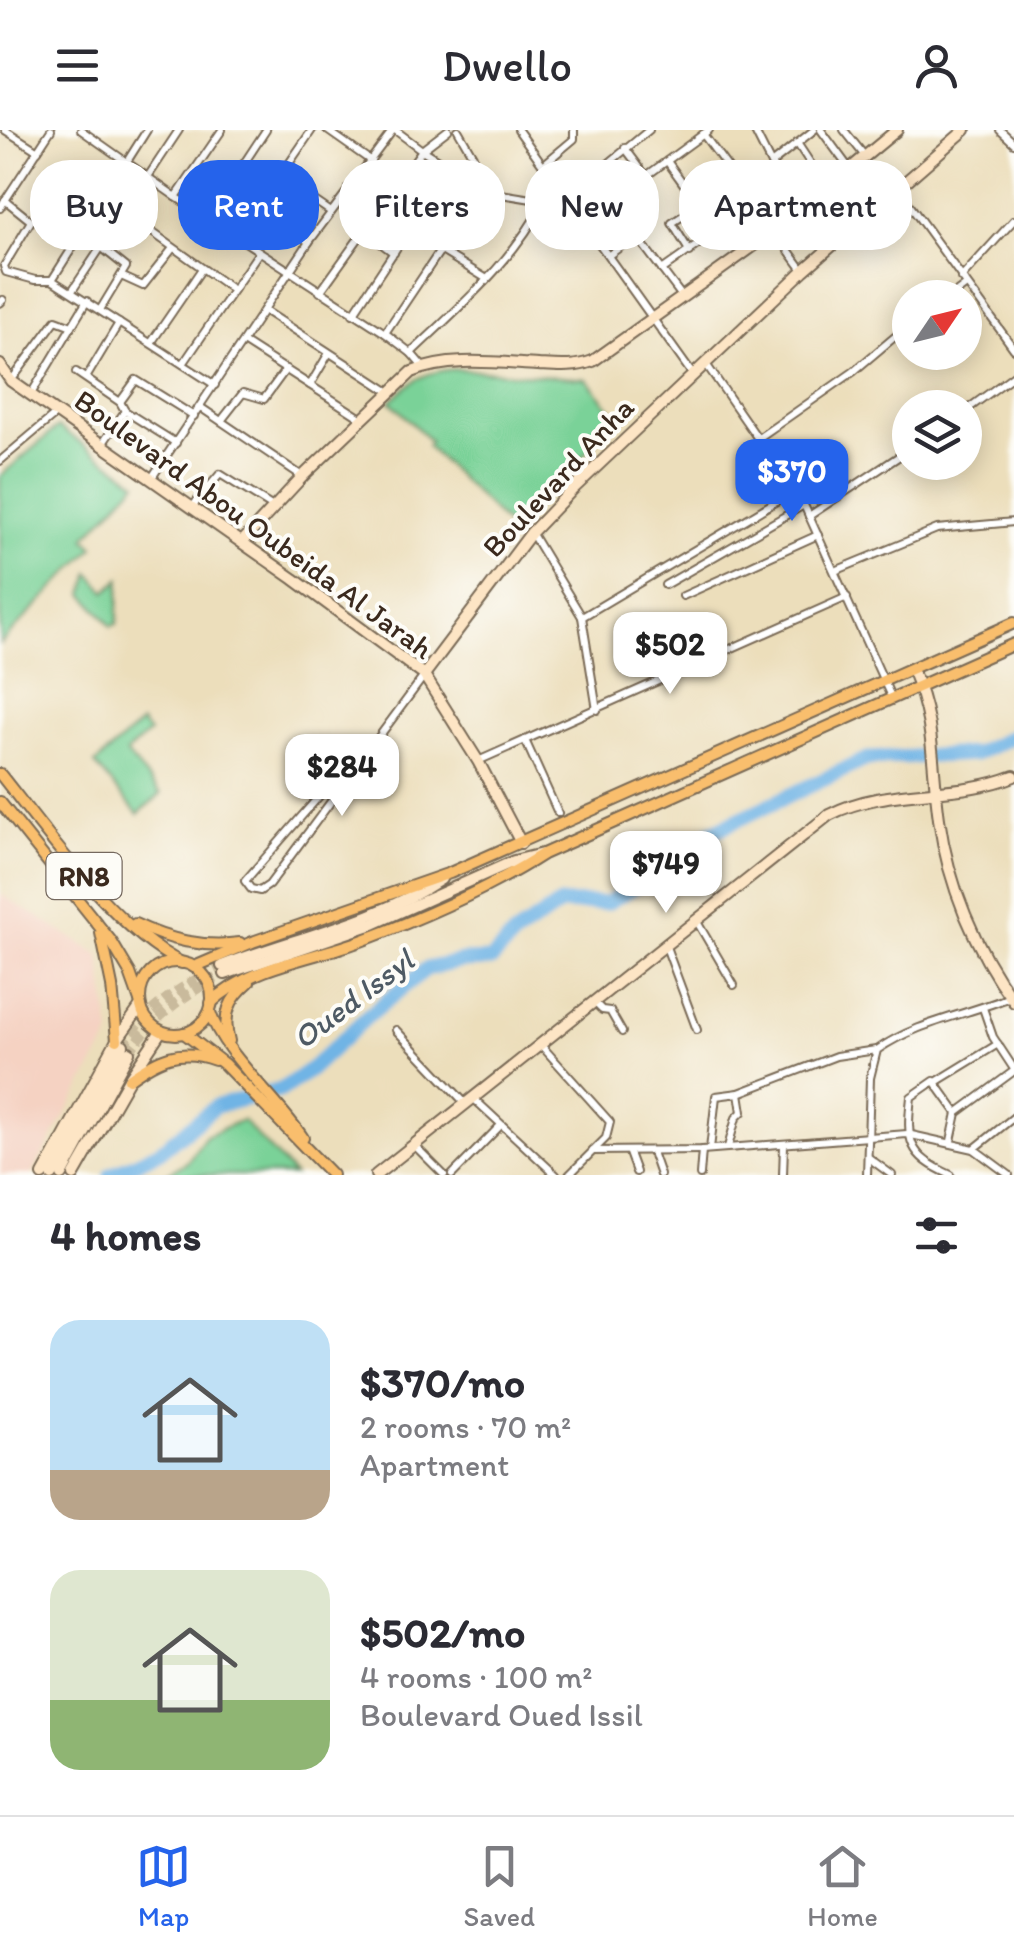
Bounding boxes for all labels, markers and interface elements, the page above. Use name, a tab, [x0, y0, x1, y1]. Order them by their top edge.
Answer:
icon: menu	[50, 38, 105, 93]
text: Dwello	[442, 38, 572, 92]
icon: person	[909, 38, 964, 93]
chip: Buy	[30, 160, 158, 250]
chip: Rent	[178, 160, 319, 250]
chip: Filters	[339, 160, 505, 250]
chip: New	[525, 160, 659, 250]
chip: Apartment	[679, 160, 912, 250]
north arrow	[892, 280, 982, 370]
map controls	[892, 280, 982, 480]
street label: Boulevard Abou Oubeida Al Jarah	[67, 381, 441, 667]
street label: Boulevard Anha	[474, 389, 642, 565]
button: layers	[892, 390, 982, 480]
pin: $370	[733, 439, 851, 524]
text: $370	[757, 452, 827, 490]
pin: $502	[611, 612, 729, 697]
text: $502	[635, 625, 705, 663]
pin: $284	[283, 734, 401, 819]
text: $284	[307, 747, 377, 785]
pin: $749	[607, 831, 725, 916]
text: $749	[632, 844, 700, 882]
road number: RN8	[46, 853, 122, 899]
water label: Oued Issyl	[285, 940, 423, 1057]
icon: filters	[909, 1208, 964, 1263]
text: 4 homes	[50, 1210, 201, 1261]
text: $370/mo	[360, 1357, 525, 1408]
icon: home	[130, 1360, 250, 1480]
text: 2 rooms · 70 m²	[360, 1408, 571, 1446]
text: Apartment	[360, 1446, 509, 1484]
text: $502/mo	[360, 1607, 526, 1658]
icon: home	[130, 1610, 250, 1730]
text: 4 rooms · 100 m²	[360, 1658, 592, 1696]
text: Boulevard Oued Issil	[360, 1696, 643, 1734]
tab: Map	[136, 1839, 191, 1933]
tab: Saved	[463, 1839, 535, 1933]
tab: Home	[807, 1839, 878, 1933]

